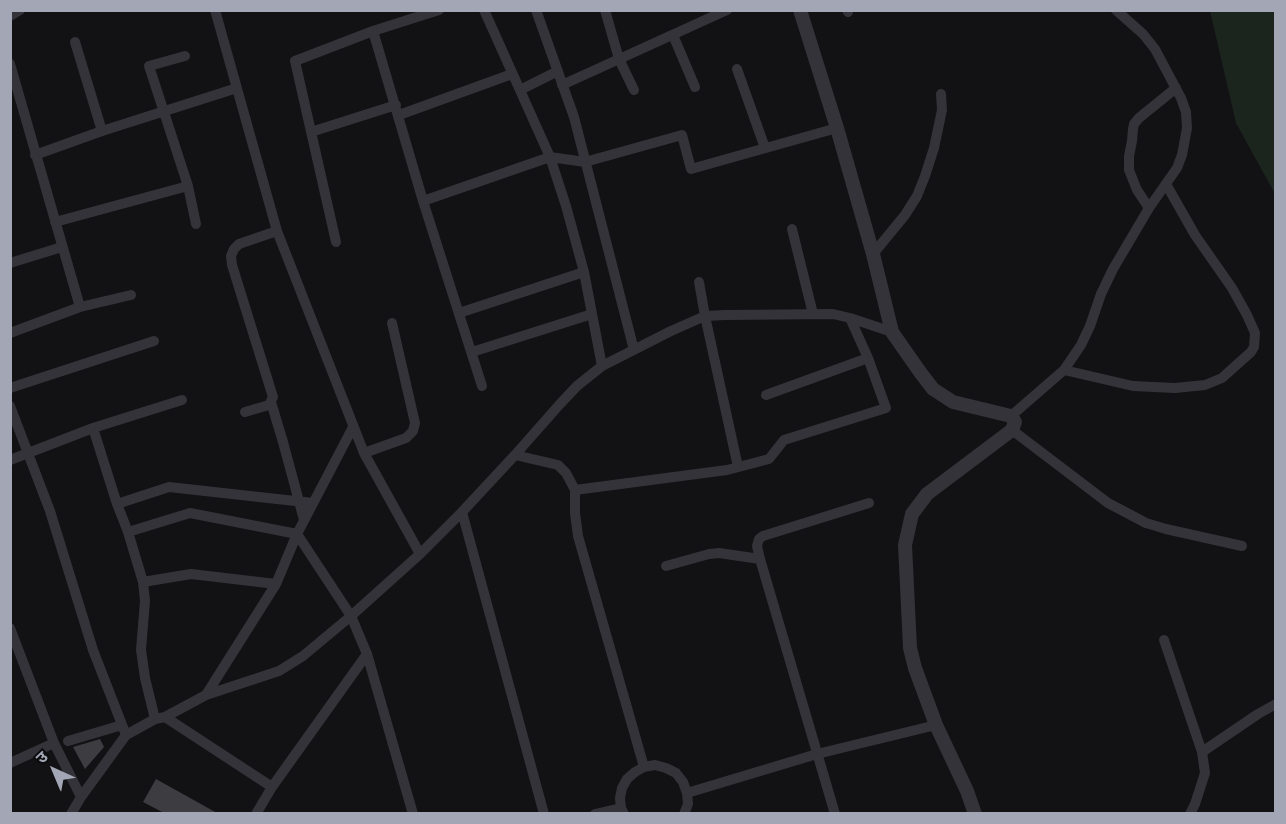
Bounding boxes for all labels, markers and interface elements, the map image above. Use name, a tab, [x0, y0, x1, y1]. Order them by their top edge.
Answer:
north arrow	[24, 740, 84, 800]
text: उ	[31, 747, 52, 768]

